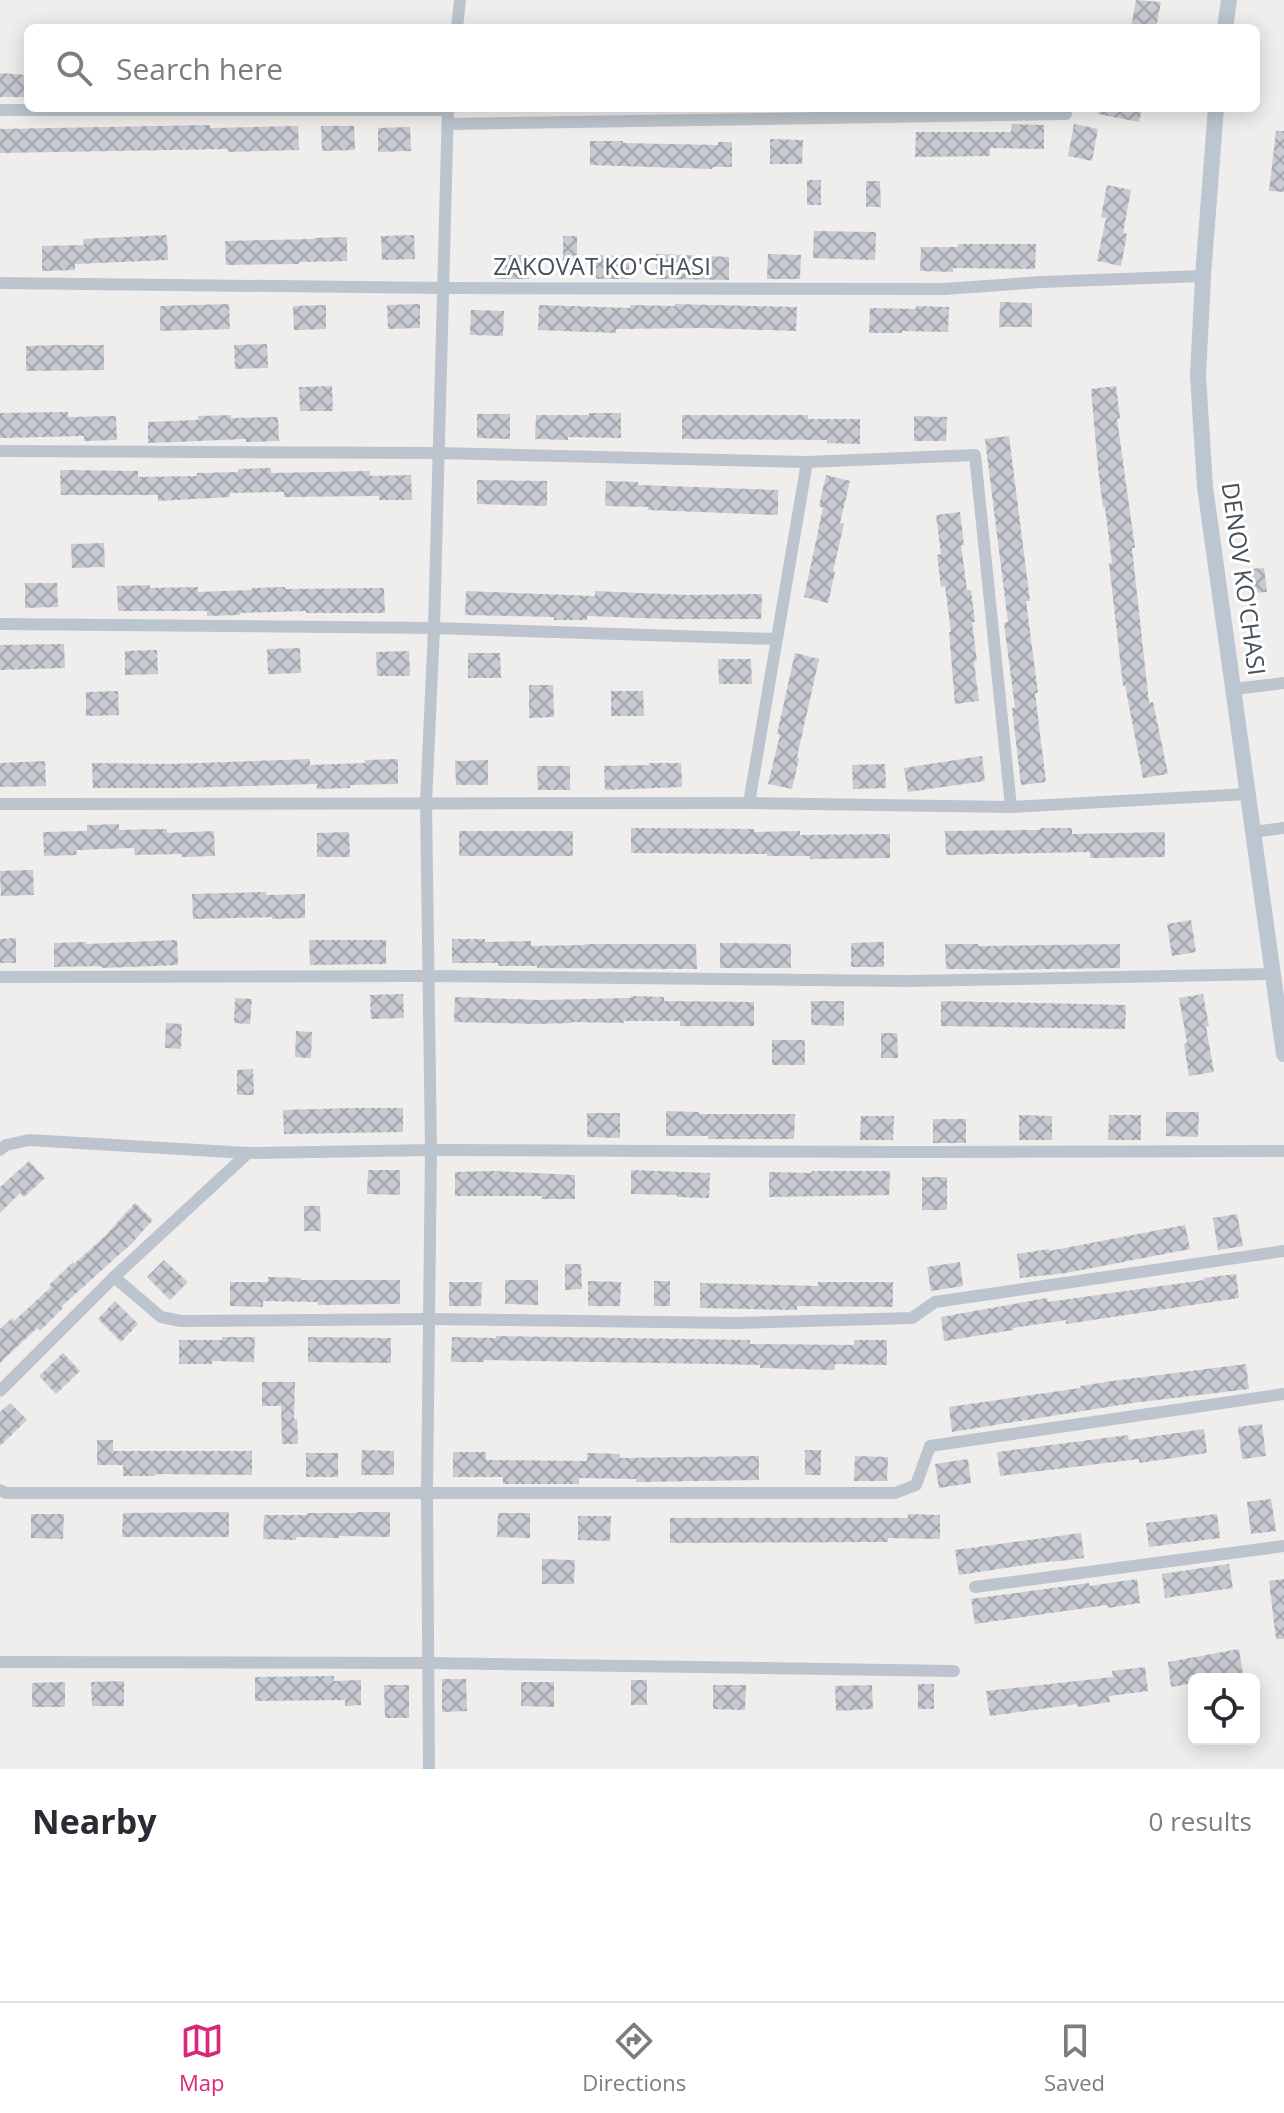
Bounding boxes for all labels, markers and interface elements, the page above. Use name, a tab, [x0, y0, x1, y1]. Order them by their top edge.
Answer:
search box	[24, 24, 1260, 112]
icon: search	[52, 46, 96, 90]
text: Search here	[116, 48, 283, 89]
street label: ZAKOVAT KO'CHASI	[493, 249, 711, 282]
street label: DENOV KO'CHASI	[1215, 480, 1274, 677]
map controls	[1188, 1673, 1260, 1745]
button: locate	[1188, 1673, 1260, 1745]
text: Nearby	[32, 1798, 157, 1844]
text: 0 results	[1149, 1803, 1252, 1839]
tab: Map	[179, 2019, 224, 2097]
tab: Directions	[582, 2019, 686, 2097]
tab: Saved	[1044, 2019, 1105, 2097]

